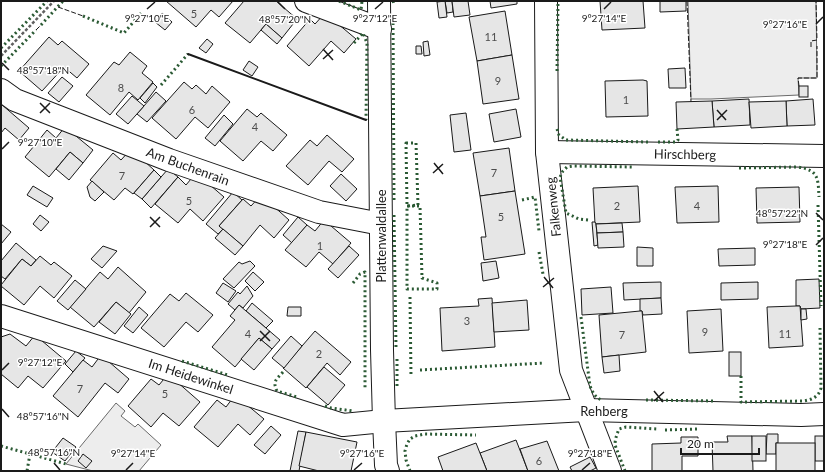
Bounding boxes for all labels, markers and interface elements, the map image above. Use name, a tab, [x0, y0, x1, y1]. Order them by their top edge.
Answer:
house number: 5	[191, 7, 197, 20]
text: 9°27'10"E	[125, 12, 170, 24]
text: 9°27'12"E	[353, 12, 398, 24]
text: 9°27'14"E	[582, 12, 627, 24]
text: 48°57'20"N	[259, 13, 311, 25]
text: 9°27'16"E	[763, 18, 808, 30]
house number: 11	[485, 30, 497, 43]
text: 48°57'18"N	[17, 64, 69, 76]
house number: 9	[495, 74, 501, 87]
house number: 8	[118, 81, 124, 94]
house number: 1	[623, 93, 629, 106]
house number: 6	[189, 103, 195, 116]
house number: 4	[252, 120, 259, 133]
text: 9°27'10"E	[18, 136, 63, 148]
street label: Am Buchenrain	[144, 144, 232, 188]
street label: Hirschberg	[654, 145, 716, 163]
house number: 7	[491, 166, 497, 179]
house number: 7	[119, 169, 125, 182]
street label: Falkenweg	[542, 176, 564, 238]
street label: Plattenwaldallee	[373, 189, 389, 283]
house number: 5	[186, 194, 192, 207]
house number: 2	[614, 199, 620, 212]
house number: 4	[694, 199, 701, 212]
text: 48°57'22"N	[756, 207, 808, 219]
house number: 5	[498, 210, 504, 223]
text: 9°27'18"E	[763, 238, 808, 250]
house number: 1	[317, 239, 323, 252]
house number: 3	[464, 314, 470, 327]
house number: 9	[702, 325, 708, 338]
house number: 4	[245, 327, 252, 340]
house number: 11	[779, 327, 791, 340]
house number: 7	[619, 328, 625, 341]
house number: 2	[316, 347, 322, 360]
street label: Im Heidewinkel	[147, 355, 235, 397]
text: 9°27'12"E	[18, 356, 63, 368]
house number: 7	[77, 382, 83, 395]
house number: 5	[162, 387, 168, 400]
street label: Rehberg	[580, 403, 628, 419]
text: 48°57'16"N	[17, 410, 69, 422]
scale bar	[681, 430, 759, 456]
text: 20 m	[687, 436, 714, 451]
text: 48°57'16"N	[28, 446, 80, 458]
text: 9°27'14"E	[111, 447, 156, 459]
text: 9°27'16"E	[340, 447, 385, 459]
text: 9°27'18"E	[568, 447, 613, 459]
house number: 6	[536, 454, 542, 467]

